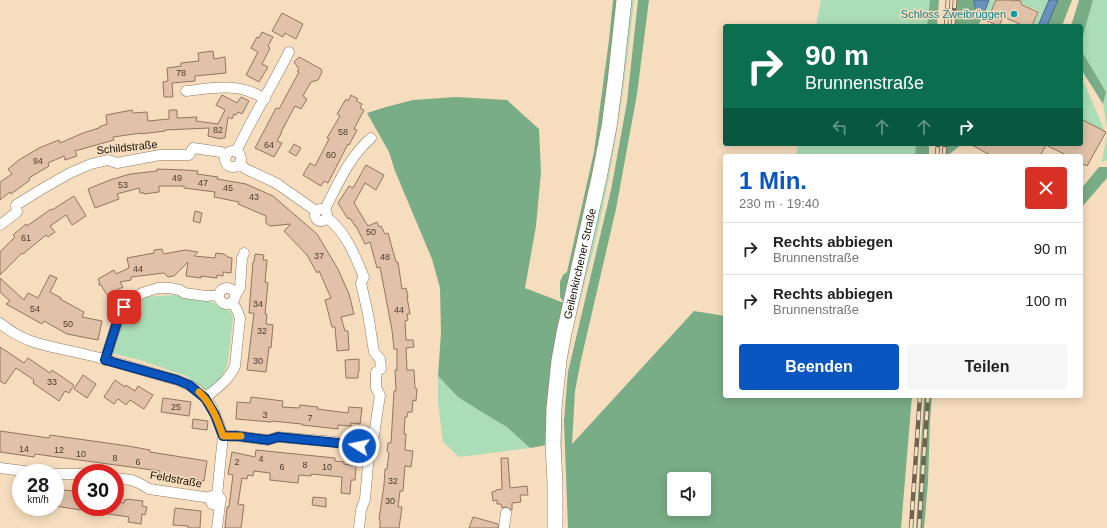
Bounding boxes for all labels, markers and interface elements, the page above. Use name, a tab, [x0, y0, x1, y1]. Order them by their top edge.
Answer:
place label: Schloss Zweibrüggen	[901, 8, 1006, 20]
marker: Schloss Zweibrüggen	[1009, 9, 1019, 19]
icon: right	[739, 40, 791, 92]
text: 90 m	[805, 40, 869, 71]
house number: 78	[176, 68, 186, 78]
text: Brunnenstraße	[805, 73, 924, 93]
icon: left	[829, 116, 851, 138]
icon: ahead	[871, 116, 893, 138]
icon: ahead	[913, 116, 935, 138]
icon: right	[955, 116, 977, 138]
house number: 82	[213, 125, 223, 135]
house number: 58	[338, 127, 348, 137]
street label: Schildstraße	[96, 138, 158, 156]
house number: 64	[264, 140, 274, 150]
house number: 60	[326, 150, 336, 160]
house number: 94	[33, 156, 43, 166]
text: 1 Min.	[739, 167, 807, 194]
button: close	[1025, 167, 1067, 209]
house number: 49	[172, 173, 182, 183]
house number: 47	[198, 178, 208, 188]
house number: 53	[118, 180, 128, 190]
house number: 45	[223, 183, 233, 193]
house number: 43	[249, 192, 259, 202]
text: 230 m · 19:40	[739, 196, 819, 211]
street label: Geilenkirchener Straße	[561, 207, 598, 320]
house number: 50	[366, 227, 376, 237]
house number: 61	[21, 233, 31, 243]
text: Rechts abbiegen	[773, 233, 893, 250]
icon: right	[739, 238, 761, 260]
text: 90 m	[1034, 240, 1067, 257]
text: Brunnenstraße	[773, 250, 859, 265]
house number: 37	[314, 251, 324, 261]
house number: 48	[380, 252, 390, 262]
house number: 44	[133, 264, 143, 274]
text: Rechts abbiegen	[773, 285, 893, 302]
pin	[107, 290, 141, 324]
icon: right	[739, 290, 761, 312]
text: 100 m	[1025, 292, 1067, 309]
icon: arrive	[113, 296, 135, 318]
house number: 34	[253, 299, 263, 309]
text: Brunnenstraße	[773, 302, 859, 317]
house number: 54	[30, 304, 40, 314]
house number: 44	[394, 305, 404, 315]
house number: 50	[63, 319, 73, 329]
house number: 32	[257, 326, 267, 336]
button: Beenden	[739, 344, 899, 390]
button: Teilen	[907, 344, 1067, 390]
house number: 30	[253, 356, 263, 366]
house number: 33	[47, 377, 57, 387]
house number: 25	[171, 402, 181, 412]
house number: 3	[262, 410, 268, 420]
house number: 7	[307, 413, 313, 423]
position arrow	[338, 425, 380, 467]
house number: 14	[19, 444, 29, 454]
house number: 12	[54, 445, 64, 455]
house number: 10	[76, 449, 86, 459]
house number: 8	[112, 453, 118, 463]
house number: 4	[258, 454, 264, 464]
house number: 6	[135, 457, 141, 467]
house number: 2	[234, 457, 240, 467]
house number: 8	[302, 460, 308, 470]
house number: 6	[279, 462, 285, 472]
house number: 10	[322, 462, 332, 472]
speed limit sign: 30	[72, 464, 124, 516]
street label: Feldstraße	[149, 469, 203, 489]
map controls	[667, 472, 711, 516]
button: sound	[667, 472, 711, 516]
text: 28	[27, 474, 49, 496]
house number: 32	[388, 476, 398, 486]
text: km/h	[27, 494, 49, 505]
house number: 30	[385, 496, 395, 506]

